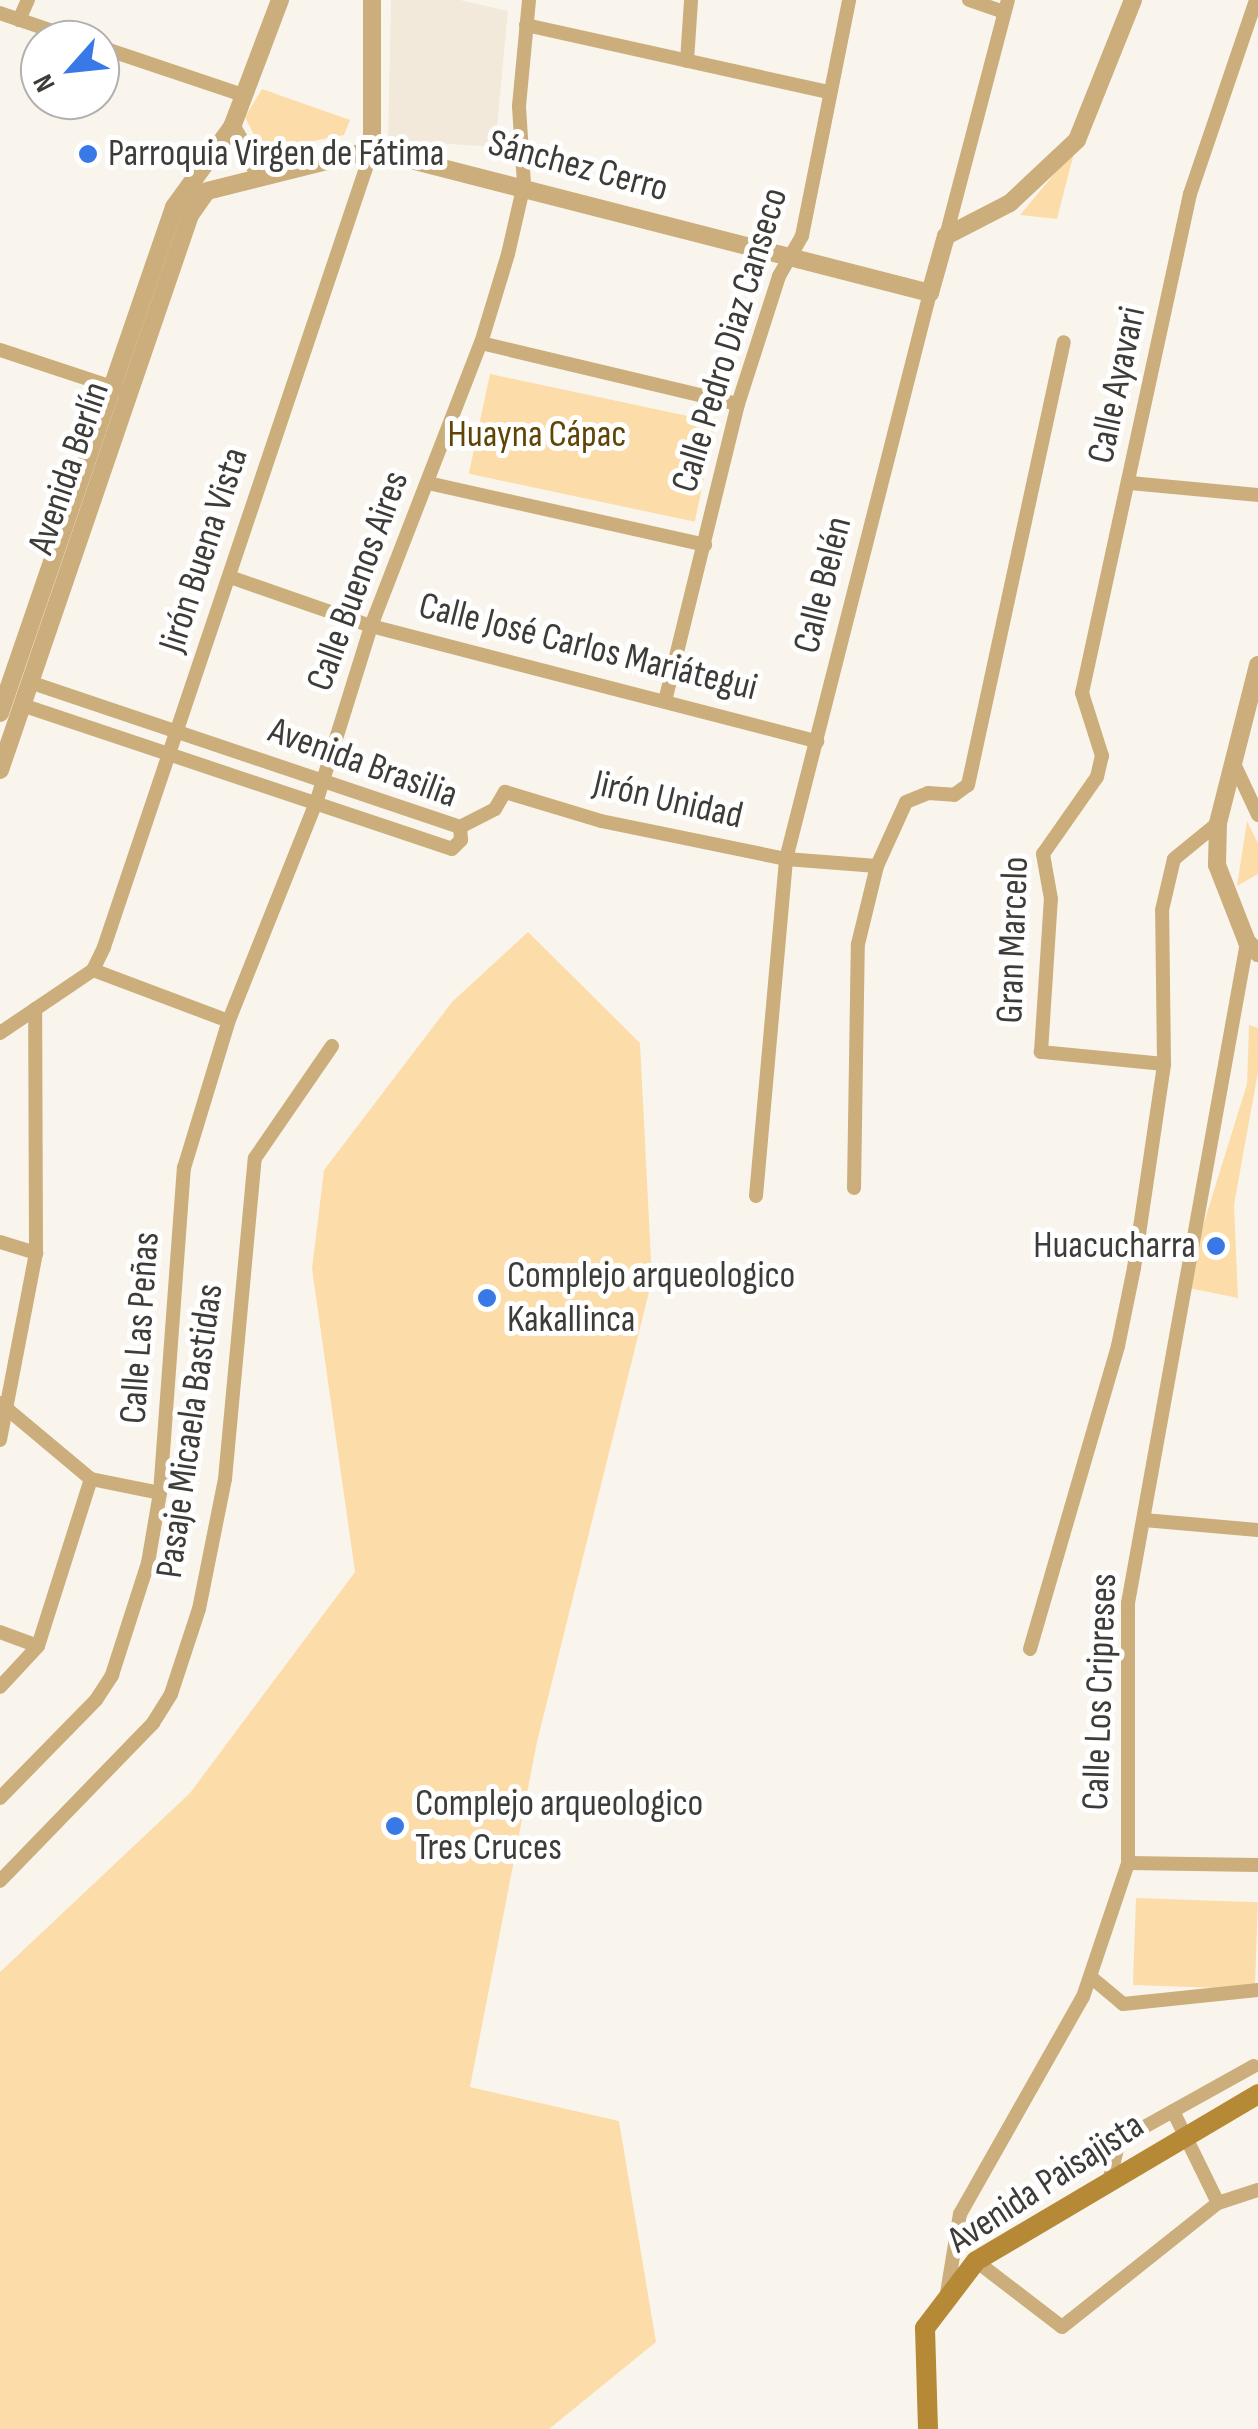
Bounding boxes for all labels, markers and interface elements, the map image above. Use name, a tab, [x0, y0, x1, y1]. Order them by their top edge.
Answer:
north arrow	[20, 20, 120, 120]
text: N	[27, 69, 63, 97]
street label: Sánchez Cerro	[483, 120, 673, 212]
place label: Parroquia Virgen de Fátima	[108, 131, 444, 177]
marker: Parroquia Virgen de Fátima	[77, 143, 99, 165]
street label: Calle Pedro Diaz Canseco	[662, 182, 798, 498]
street label: Calle Ayavari	[1078, 303, 1156, 467]
street label: Avenida Berlín	[18, 376, 120, 560]
park label: Huayna Cápac	[447, 412, 627, 458]
street label: Jirón Buena Vista	[150, 442, 258, 658]
street label: Calle Buenos Aires	[297, 465, 419, 697]
street label: Calle Belén	[784, 512, 862, 658]
street label: Calle José Carlos Mariátegui	[414, 583, 762, 711]
street label: Avenida Brasilia	[262, 708, 464, 818]
street label: Jirón Unidad	[589, 761, 747, 839]
street label: Gran Marcelo	[987, 856, 1039, 1024]
place label: Huacucharra	[1033, 1223, 1196, 1269]
street label: Calle Las Peñas	[111, 1231, 169, 1425]
marker: Huacucharra	[1205, 1235, 1227, 1257]
place label: Complejo arqueologico Kakallinca	[507, 1253, 795, 1342]
street label: Pasaje Micaela Bastidas	[147, 1281, 233, 1581]
marker: Complejo arqueologico Kakallinca	[476, 1287, 498, 1309]
street label: Calle Los Cripreses	[1073, 1573, 1127, 1811]
place label: Complejo arqueologico Tres Cruces	[415, 1781, 703, 1870]
marker: Complejo arqueologico Tres Cruces	[384, 1815, 406, 1837]
street label: Avenida Paisajista	[940, 2103, 1152, 2263]

